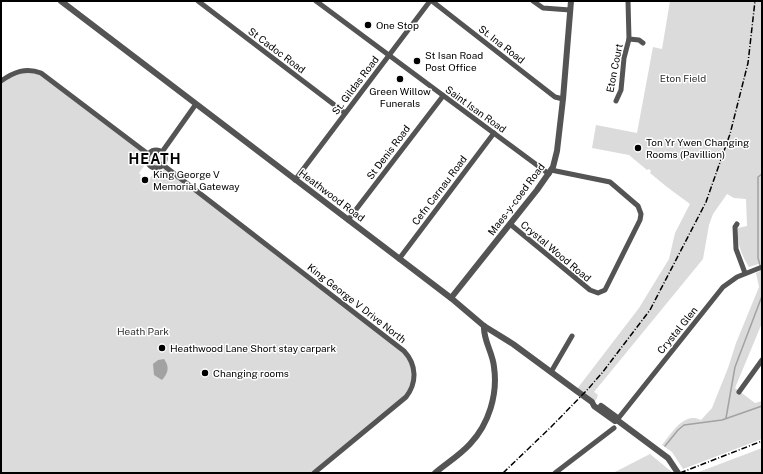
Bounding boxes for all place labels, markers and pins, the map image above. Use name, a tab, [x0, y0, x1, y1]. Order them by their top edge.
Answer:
place label: One Stop	[376, 19, 419, 31]
marker: One Stop	[363, 20, 373, 30]
place label: St Isan Road Post Office	[425, 49, 483, 73]
marker: St Isan Road Post Office	[412, 56, 422, 66]
marker: Green Willow Funerals	[395, 74, 405, 84]
place label: Green Willow Funerals	[369, 85, 431, 109]
place label: Ton Yr Ywen Changing Rooms (Pavillion)	[646, 136, 749, 160]
marker: Ton Yr Ywen Changing Rooms (Pavillion)	[633, 143, 643, 153]
place label: King George V Memorial Gateway	[153, 168, 240, 192]
marker: King George V Memorial Gateway	[140, 175, 150, 185]
place label: Heathwood Lane Short stay carpark	[170, 342, 336, 354]
marker: Heathwood Lane Short stay carpark	[157, 343, 167, 353]
place label: Changing rooms	[213, 367, 289, 379]
marker: Changing rooms	[200, 368, 210, 378]

